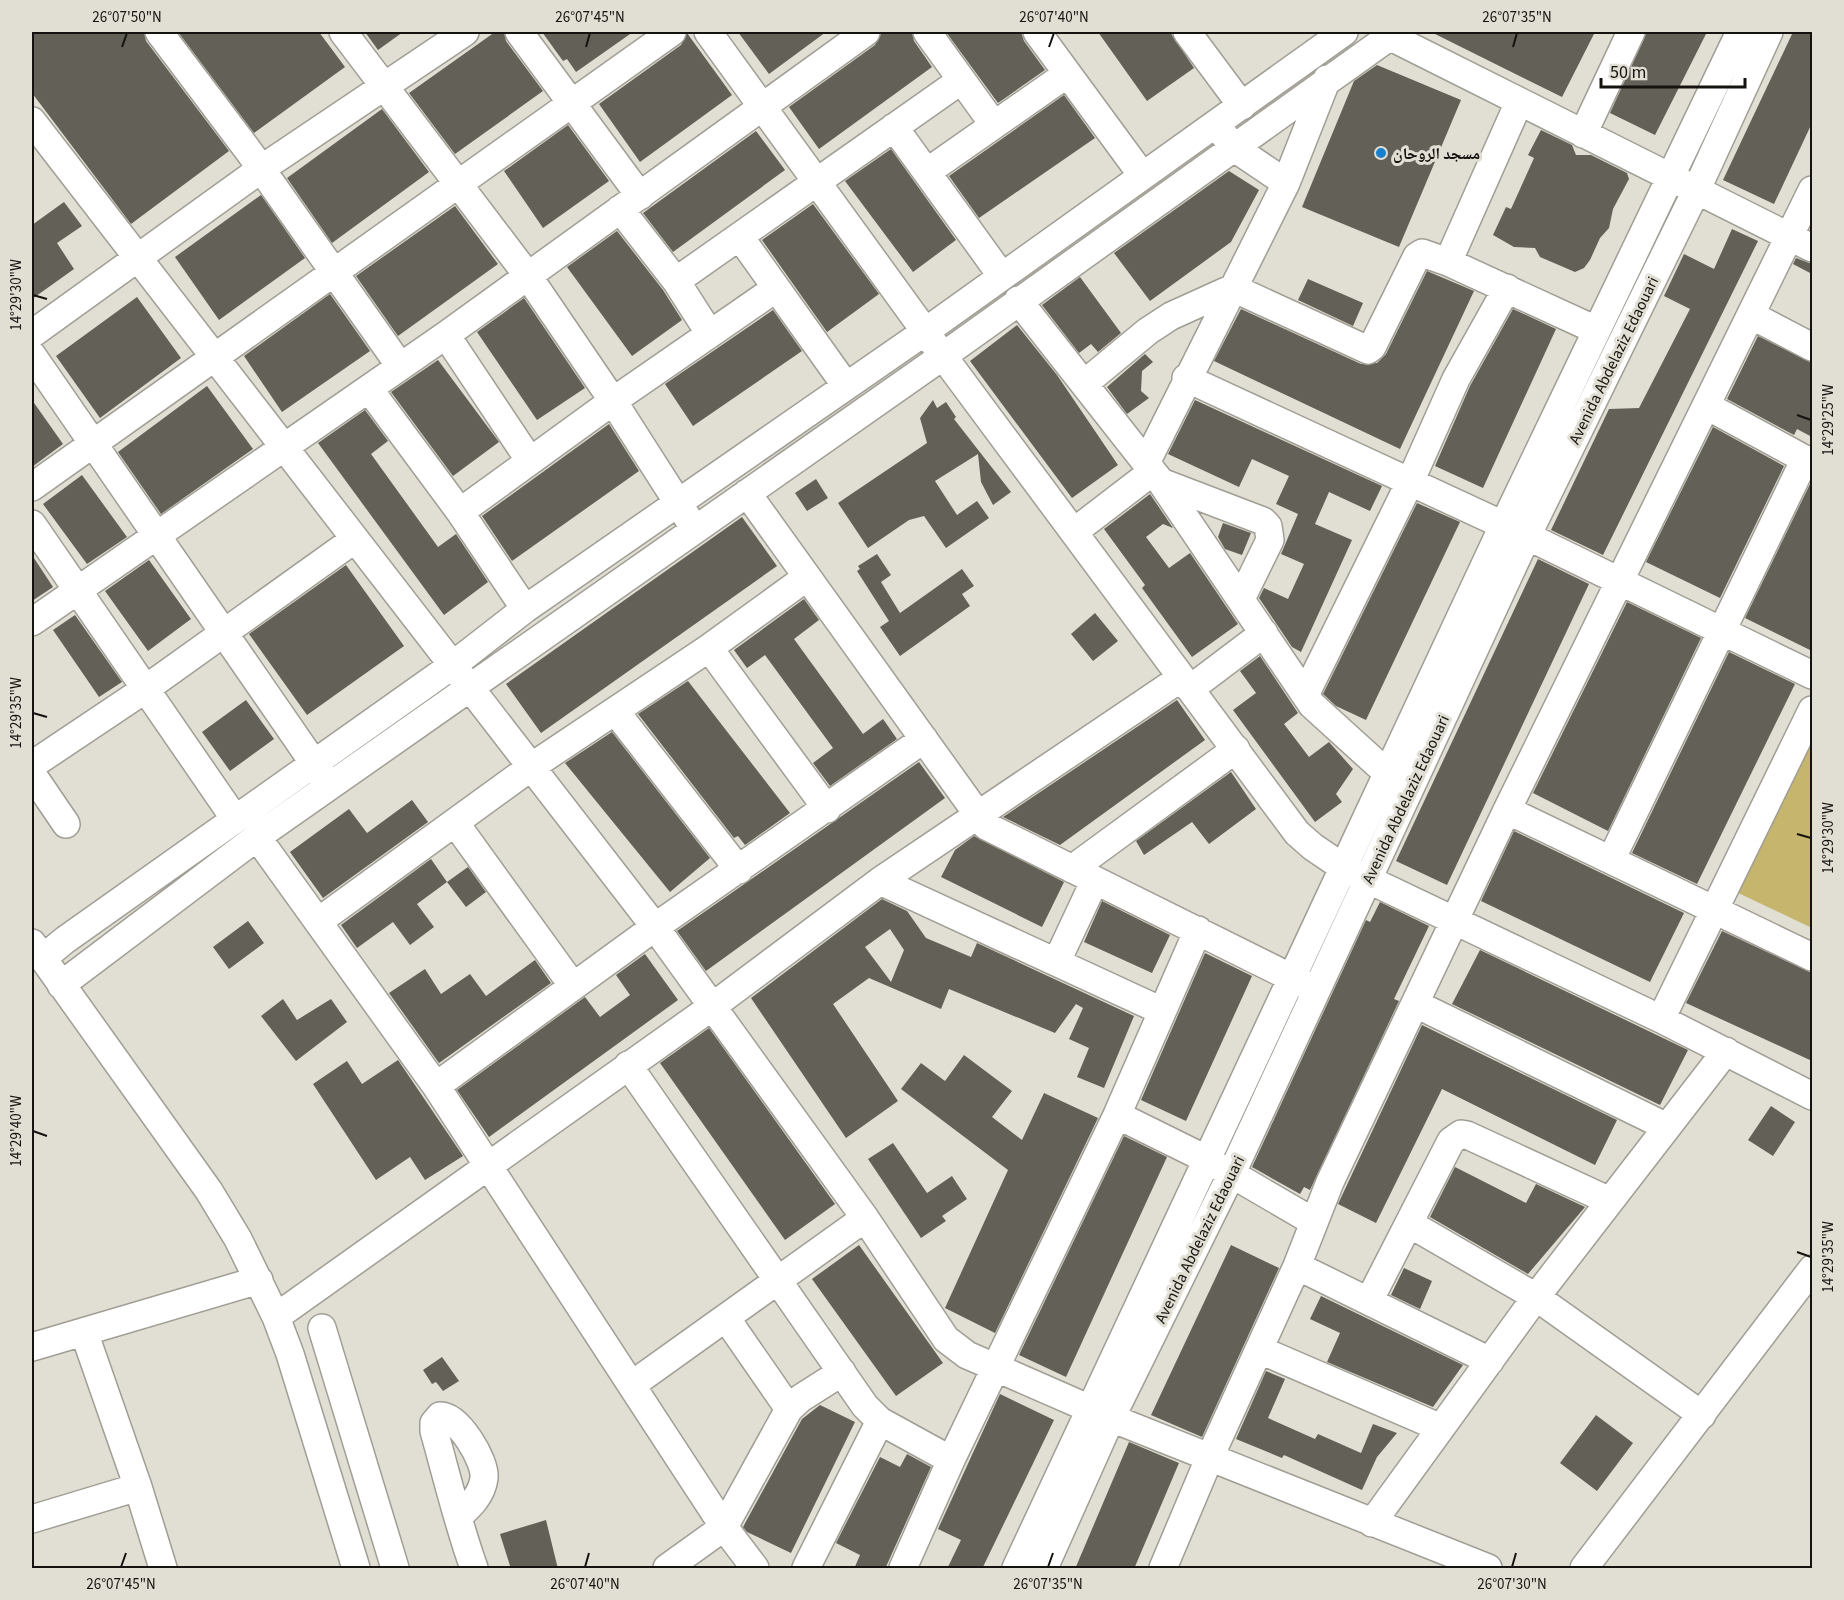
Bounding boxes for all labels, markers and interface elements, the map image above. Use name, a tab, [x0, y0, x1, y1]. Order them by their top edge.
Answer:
text: 26°07'50"N	[92, 7, 162, 28]
text: 26°07'45"N	[555, 7, 625, 28]
text: 26°07'40"N	[1019, 7, 1089, 28]
text: 26°07'35"N	[1482, 7, 1552, 28]
scale bar	[1601, 51, 1745, 89]
text: 50 m	[1610, 60, 1646, 85]
place label: مسجد الروحان	[1393, 143, 1480, 165]
marker: مسجد الروحان	[1374, 146, 1388, 160]
text: 14°29'30"W	[6, 259, 27, 331]
street label: Avenida Abdelaziz Edaouari	[1564, 273, 1664, 448]
text: 14°29'25"W	[1818, 384, 1839, 456]
text: 14°29'35"W	[6, 677, 27, 749]
street label: Avenida Abdelaziz Edaouari	[1357, 711, 1455, 888]
text: 14°29'30"W	[1818, 802, 1839, 874]
text: 14°29'40"W	[6, 1095, 27, 1167]
street label: Avenida Abdelaziz Edaouari	[1150, 1152, 1250, 1327]
text: 14°29'35"W	[1818, 1221, 1839, 1293]
text: 26°07'45"N	[86, 1574, 156, 1595]
text: 26°07'40"N	[550, 1574, 620, 1595]
text: 26°07'35"N	[1013, 1574, 1083, 1595]
text: 26°07'30"N	[1477, 1574, 1547, 1595]

